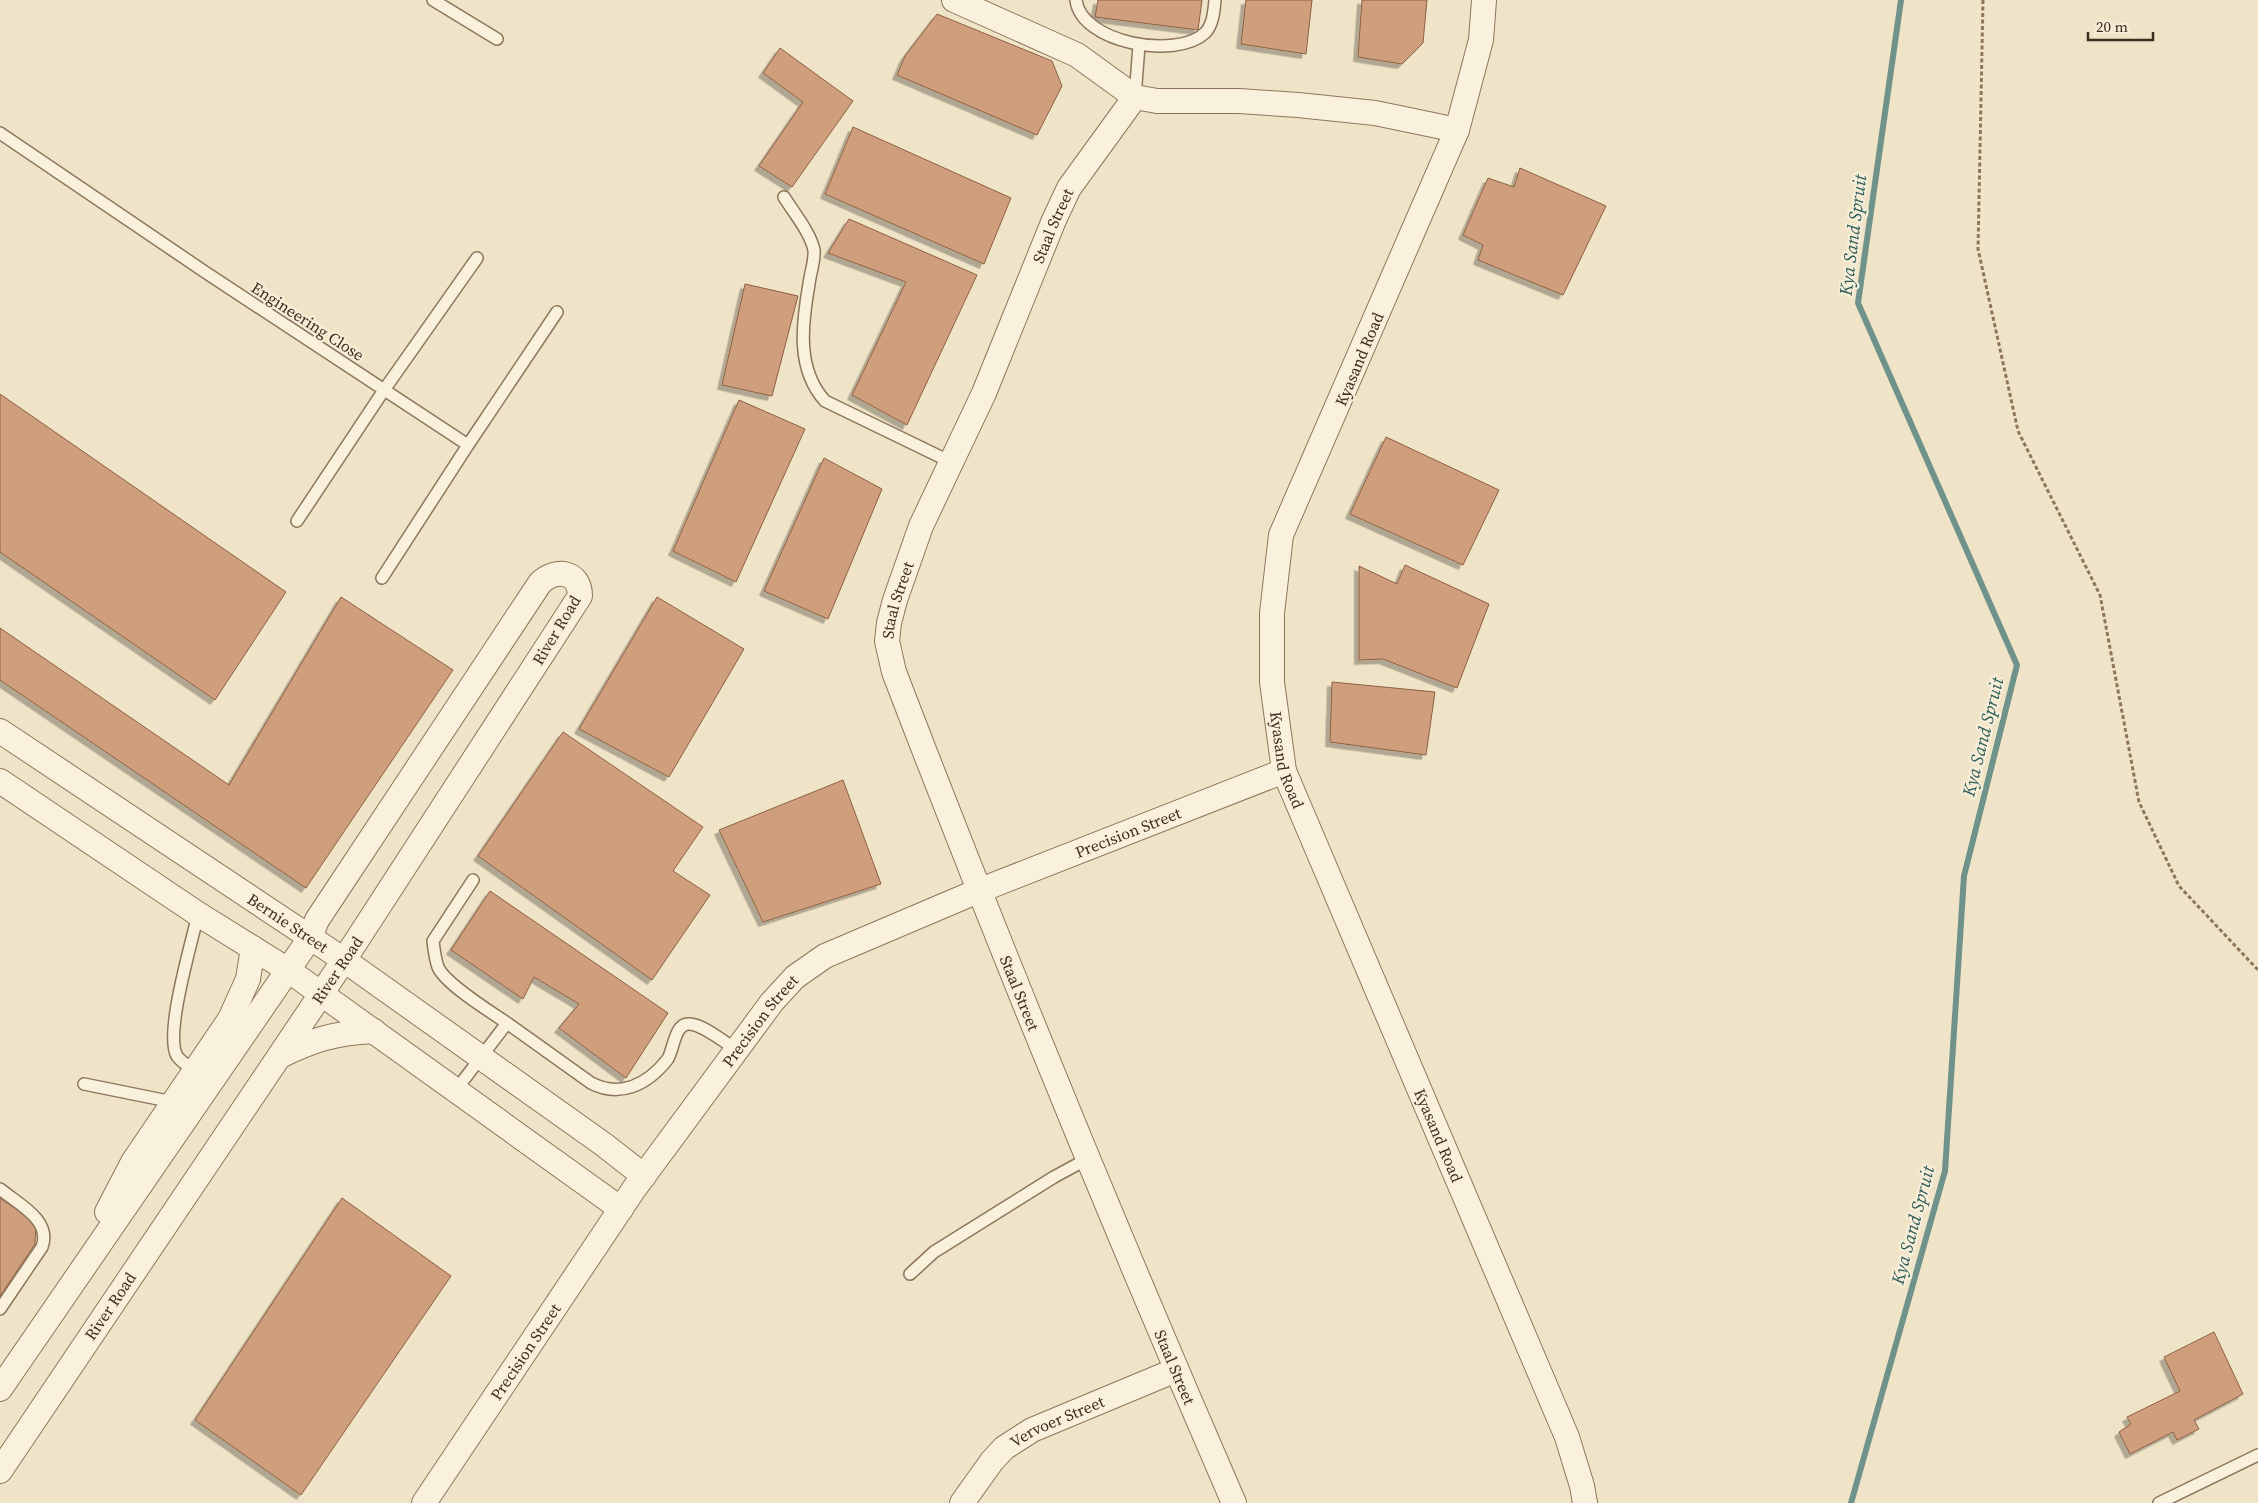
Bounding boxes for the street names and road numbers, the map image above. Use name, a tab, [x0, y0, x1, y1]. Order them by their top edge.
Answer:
street label: Staal Street	[1027, 184, 1079, 266]
street label: Engineering Close	[247, 276, 369, 366]
street label: Kyasand Road	[1329, 309, 1389, 409]
street label: Staal Street	[876, 558, 919, 640]
street label: River Road	[527, 591, 585, 669]
street label: Kyasand Road	[1265, 710, 1310, 812]
street label: Precision Street	[1072, 801, 1185, 863]
street label: Bernie Street	[243, 888, 333, 958]
street label: River Road	[306, 932, 368, 1008]
street label: Staal Street	[995, 952, 1045, 1035]
street label: Precision Street	[717, 969, 804, 1071]
street label: Kyasand Road	[1409, 1085, 1468, 1186]
street label: River Road	[79, 1268, 141, 1344]
street label: Precision Street	[485, 1298, 566, 1404]
street label: Staal Street	[1149, 1326, 1201, 1409]
street label: Vervoer Street	[1006, 1390, 1108, 1452]

